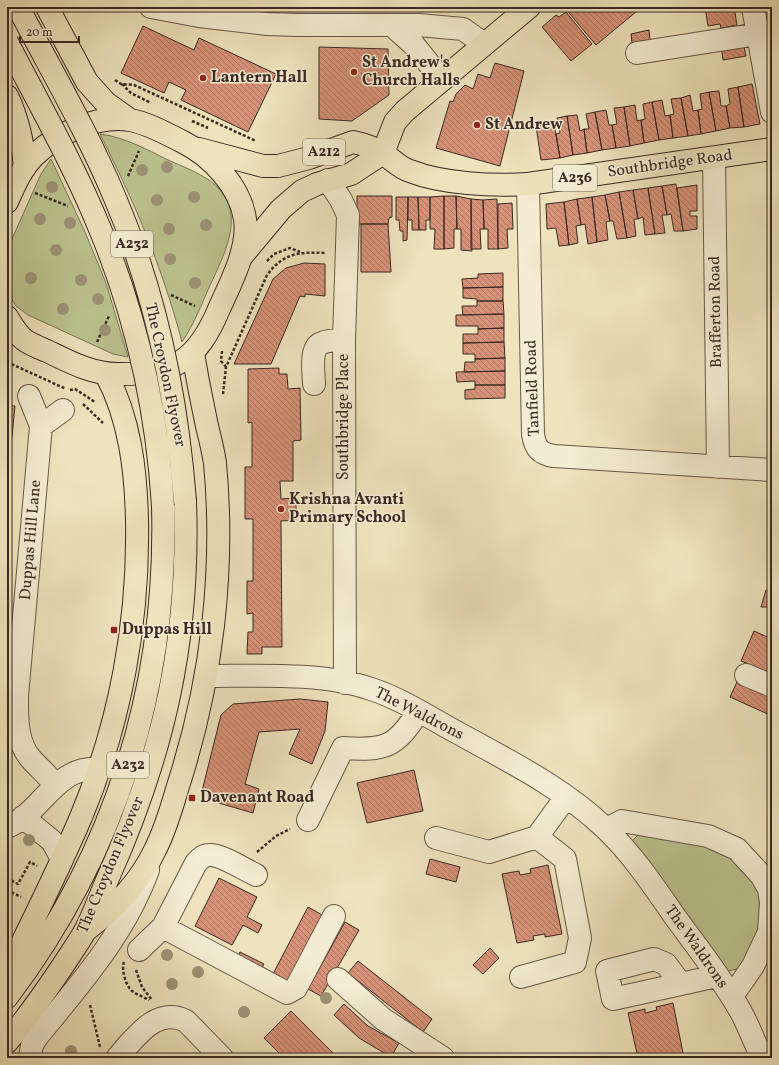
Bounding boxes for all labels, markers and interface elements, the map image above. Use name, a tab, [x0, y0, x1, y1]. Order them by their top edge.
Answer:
scale bar	[20, 18, 79, 44]
text: 20 m	[26, 25, 53, 41]
place label: St Andrew's Church Halls	[362, 52, 460, 92]
place label: Lantern Hall	[211, 67, 308, 89]
marker: St Andrew's Church Halls	[349, 67, 359, 77]
marker: Lantern Hall	[198, 73, 208, 83]
place label: St Andrew	[485, 114, 563, 136]
marker: St Andrew	[472, 120, 482, 130]
road number: A212	[303, 139, 345, 165]
street label: Southbridge Road	[606, 144, 734, 184]
road number: A236	[553, 165, 597, 191]
road number: A232	[111, 231, 153, 257]
street label: Brafferton Road	[704, 256, 728, 368]
street label: The Croydon Flyover	[139, 301, 191, 449]
street label: Tanfield Road	[520, 339, 546, 437]
street label: Southbridge Place	[333, 354, 355, 480]
street label: Duppas Hill Lane	[15, 479, 47, 601]
place label: Krishna Avanti Primary School	[289, 489, 407, 529]
marker: Krishna Avanti Primary School	[276, 504, 286, 514]
place label: Duppas Hill	[122, 619, 212, 641]
marker: Duppas Hill	[109, 625, 119, 635]
street label: The Waldrons	[371, 682, 467, 746]
road number: A232	[107, 752, 149, 778]
place label: Davenant Road	[200, 787, 315, 809]
street label: The Croydon Flyover	[72, 793, 150, 937]
marker: Davenant Road	[187, 793, 197, 803]
street label: The Waldrons	[659, 901, 733, 993]

